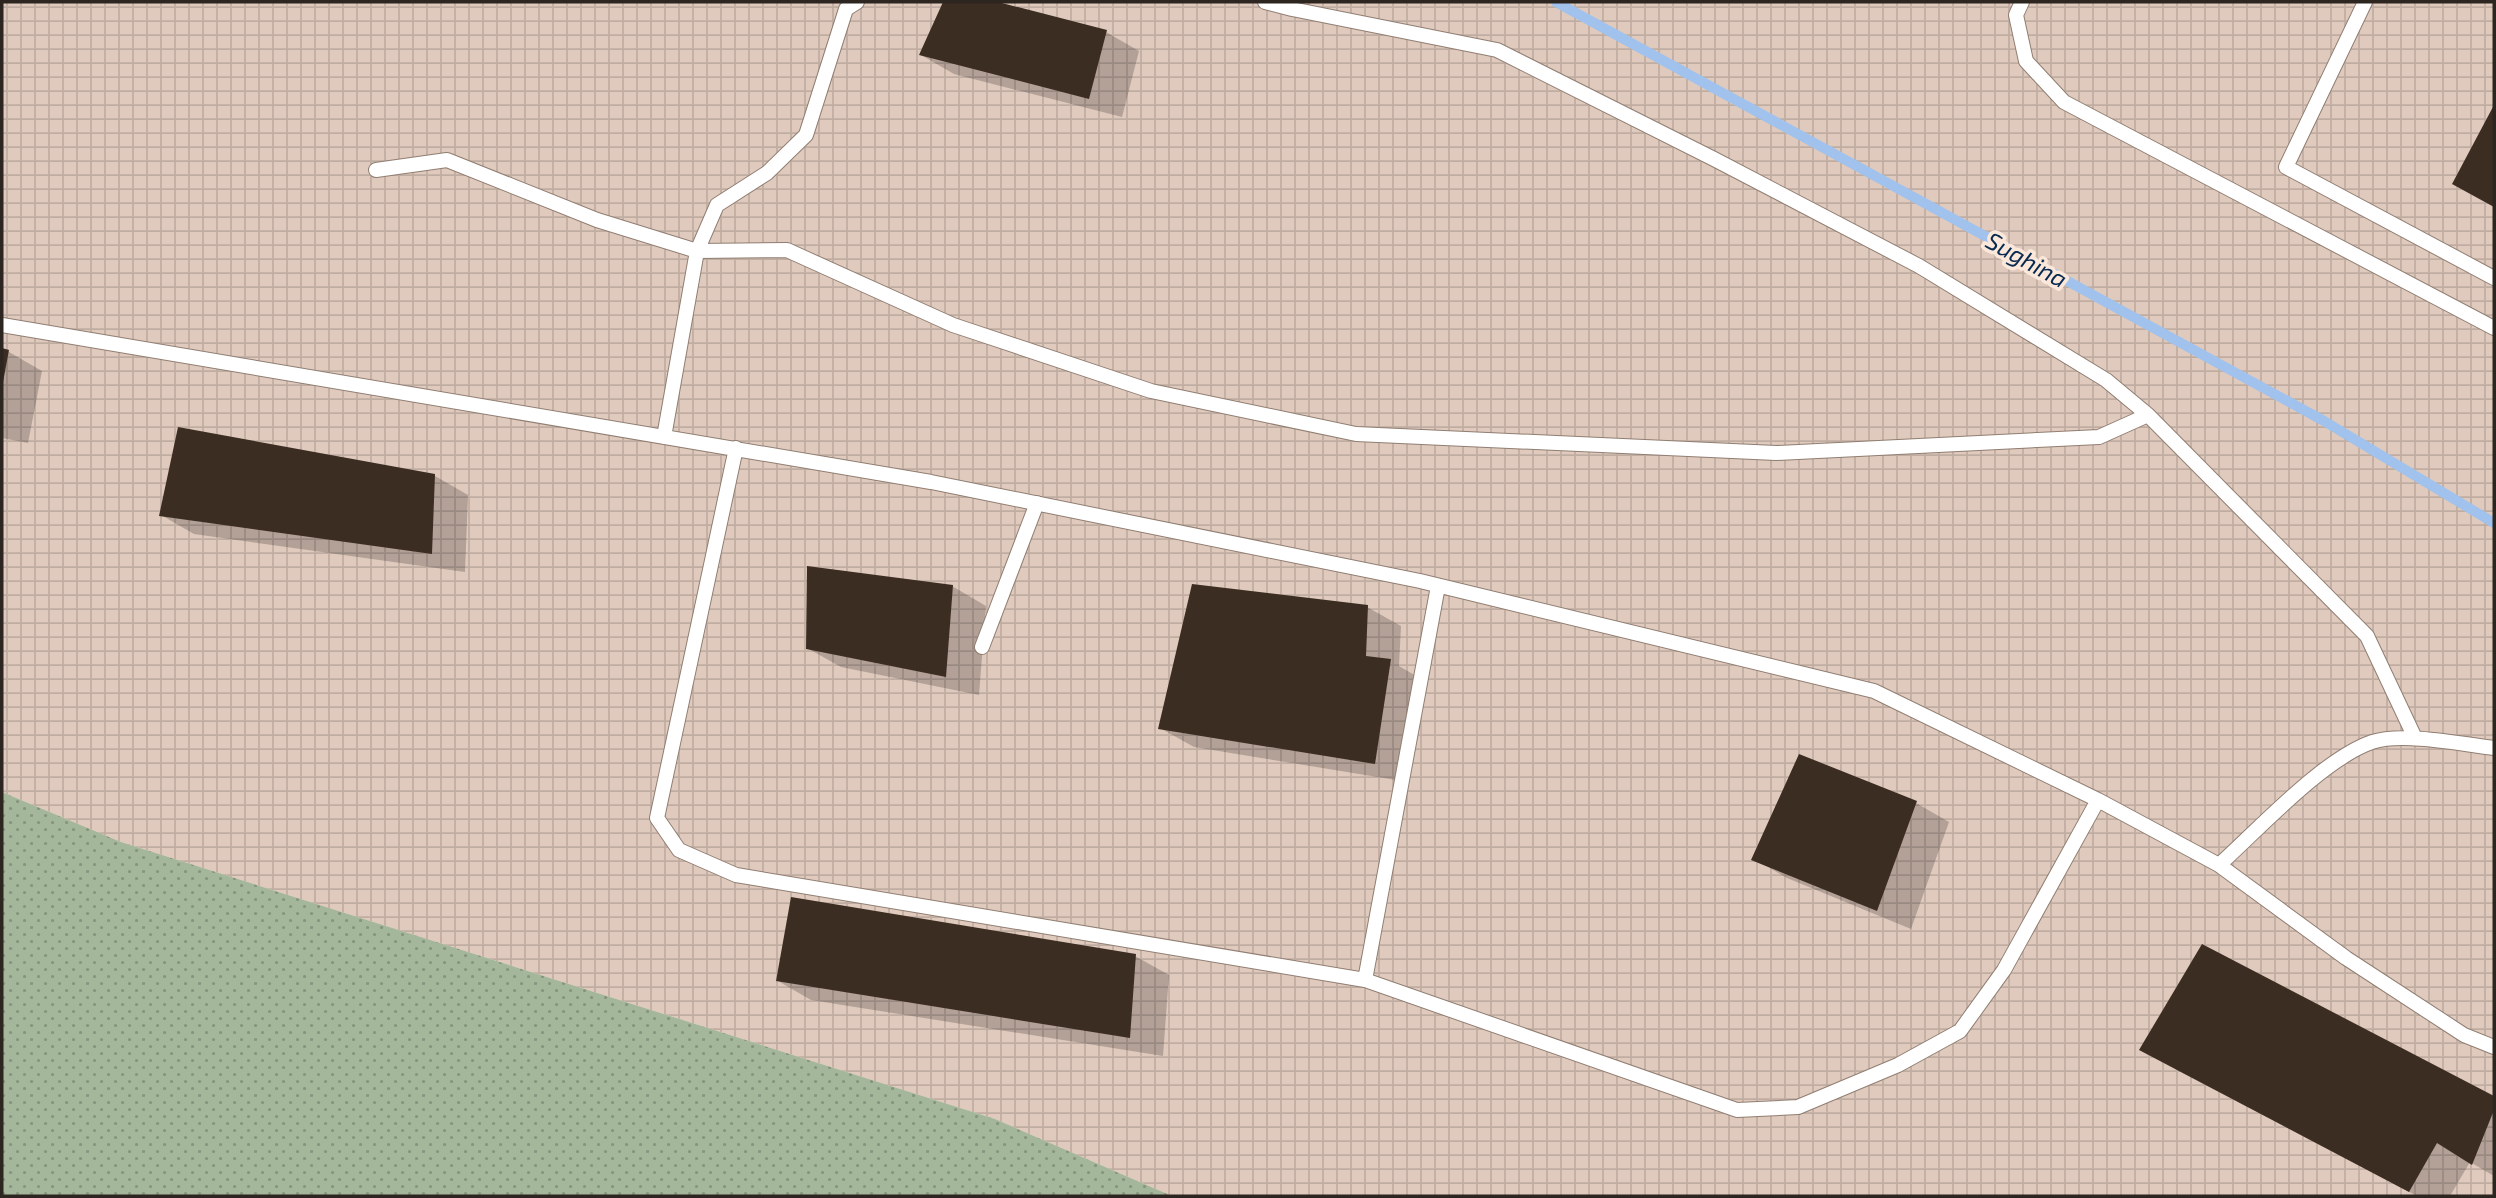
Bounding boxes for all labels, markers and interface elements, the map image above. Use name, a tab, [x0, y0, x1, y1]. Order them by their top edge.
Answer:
water label: Sughina	[1981, 225, 2073, 293]

